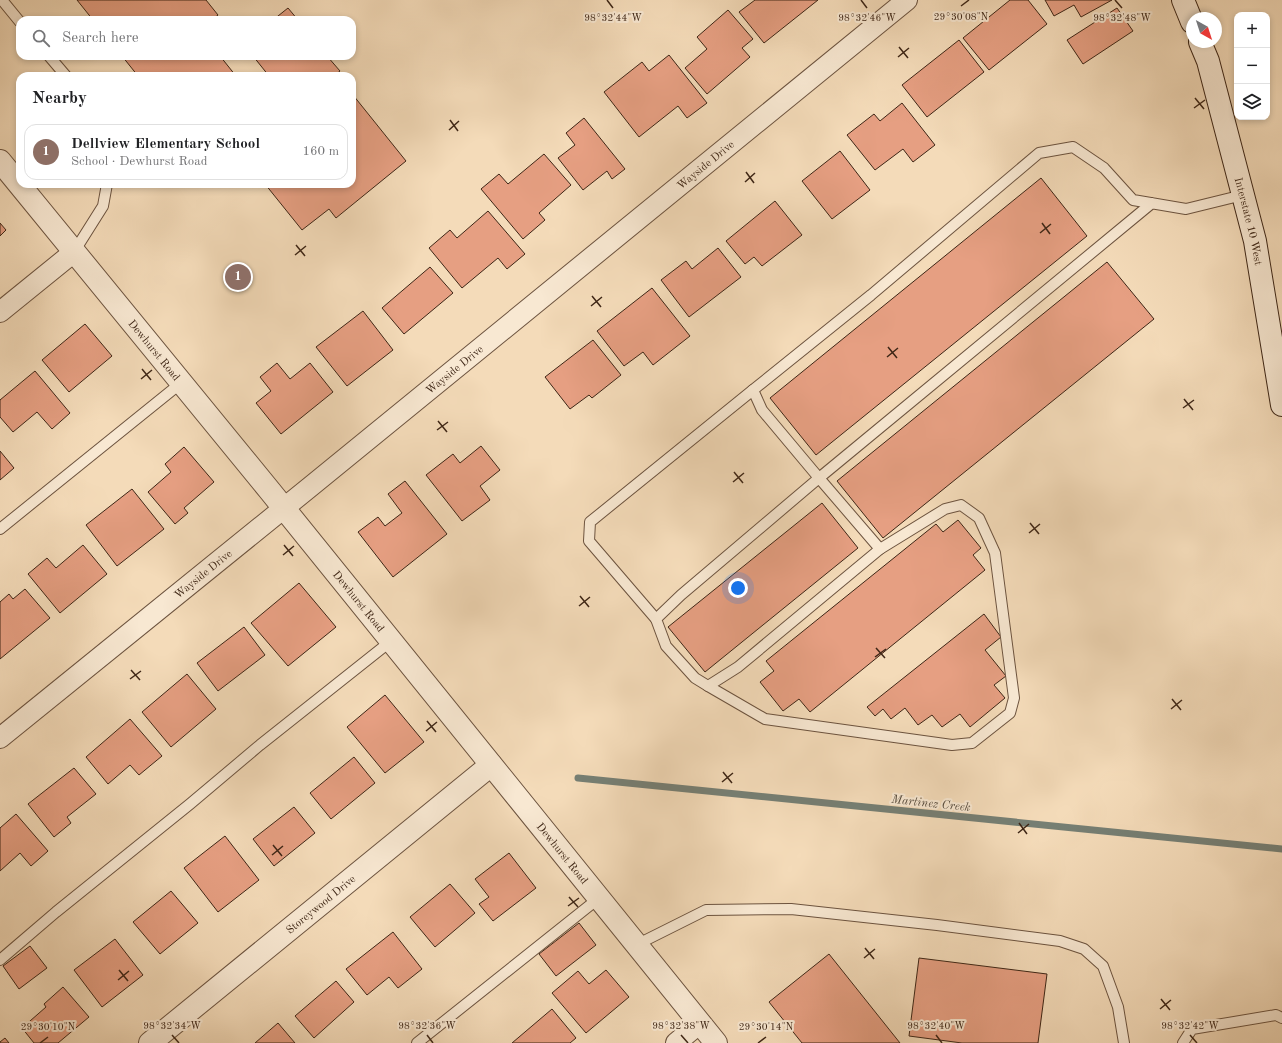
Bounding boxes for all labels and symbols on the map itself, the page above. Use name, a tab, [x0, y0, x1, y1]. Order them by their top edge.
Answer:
text: 29°30'08"N	[934, 12, 989, 22]
north arrow	[1186, 12, 1222, 48]
text: 98°32'44"W	[584, 13, 642, 23]
text: 98°32'46"W	[838, 13, 896, 23]
text: 98°32'48"W	[1093, 13, 1151, 23]
street label: Wayside Drive	[676, 139, 737, 192]
street label: Interstate 10 West	[1232, 176, 1263, 266]
pin: 1	[225, 262, 251, 292]
street label: Dewhurst Road	[125, 318, 181, 383]
street label: Wayside Drive	[425, 344, 486, 397]
street label: Wayside Drive	[173, 549, 235, 601]
street label: Dewhurst Road	[330, 570, 386, 635]
your location	[728, 578, 748, 598]
water label: Martinez Creek	[890, 794, 971, 814]
street label: Dewhurst Road	[534, 822, 589, 887]
street label: Storeywood Drive	[285, 874, 358, 937]
text: 98°32'34"W	[143, 1021, 201, 1031]
text: 98°32'36"W	[398, 1021, 456, 1031]
text: 98°32'38"W	[652, 1021, 710, 1031]
text: 98°32'40"W	[907, 1021, 965, 1031]
text: 98°32'42"W	[1161, 1021, 1219, 1031]
text: 29°30'10"N	[21, 1022, 76, 1032]
text: 29°30'14"N	[739, 1022, 794, 1032]

